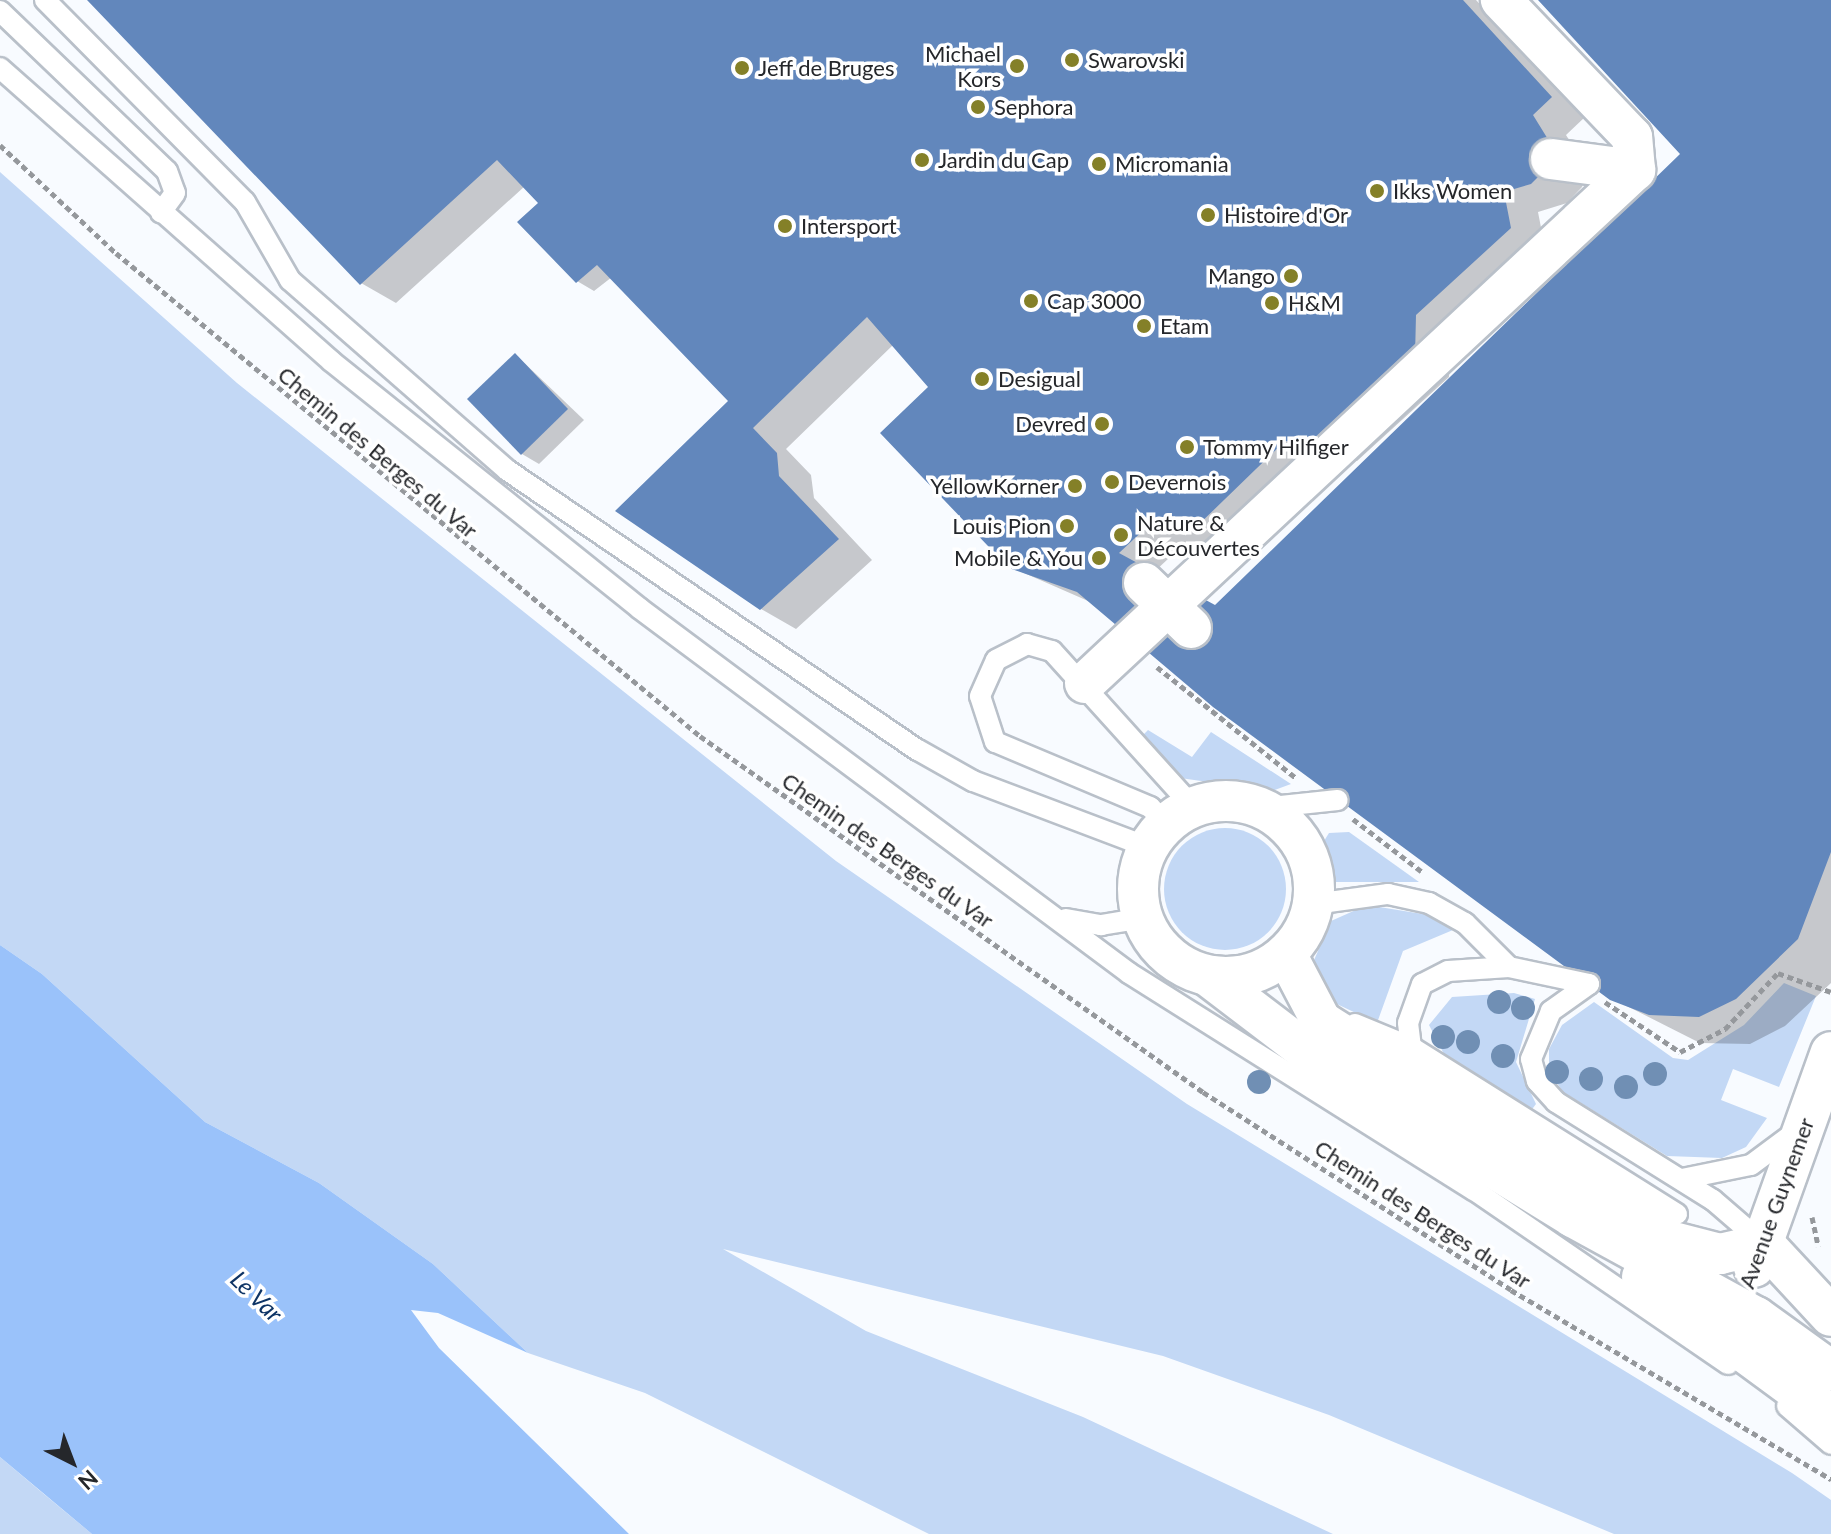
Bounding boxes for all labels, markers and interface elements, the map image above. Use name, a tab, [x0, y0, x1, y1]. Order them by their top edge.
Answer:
place label: Michael Kors	[925, 40, 1001, 92]
place label: Swarovski	[1088, 47, 1184, 73]
marker: Swarovski	[1063, 51, 1081, 69]
place label: Jeff de Bruges	[758, 55, 895, 81]
marker: Michael Kors	[1008, 57, 1026, 75]
marker: Jeff de Bruges	[733, 59, 751, 77]
place label: Sephora	[994, 94, 1073, 120]
marker: Sephora	[969, 98, 987, 116]
place label: Jardin du Cap	[938, 147, 1069, 173]
marker: Jardin du Cap	[913, 151, 931, 169]
place label: Micromania	[1115, 151, 1229, 177]
marker: Micromania	[1090, 155, 1108, 173]
place label: Ikks Women	[1393, 178, 1513, 204]
marker: Ikks Women	[1368, 182, 1386, 200]
place label: Histoire d'Or	[1224, 202, 1348, 228]
marker: Histoire d'Or	[1199, 206, 1217, 224]
place label: Intersport	[801, 213, 897, 239]
marker: Intersport	[776, 217, 794, 235]
place label: Mango	[1208, 263, 1275, 289]
marker: Mango	[1282, 267, 1300, 285]
place label: Cap 3000	[1047, 288, 1142, 314]
place label: H&M	[1288, 290, 1341, 316]
marker: Cap 3000	[1022, 292, 1040, 310]
marker: H&M	[1263, 294, 1281, 312]
place label: Etam	[1160, 313, 1209, 339]
marker: Etam	[1135, 317, 1153, 335]
street label: Chemin des Berges du Var	[273, 361, 483, 543]
place label: Desigual	[998, 366, 1081, 392]
marker: Desigual	[973, 370, 991, 388]
place label: Devred	[1015, 411, 1086, 437]
marker: Devred	[1093, 415, 1111, 433]
place label: Tommy Hilfiger	[1203, 434, 1349, 460]
marker: Tommy Hilfiger	[1178, 438, 1196, 456]
place label: Devernois	[1128, 469, 1226, 495]
place label: YellowKorner	[930, 473, 1059, 499]
marker: Devernois	[1103, 473, 1121, 491]
marker: YellowKorner	[1066, 477, 1084, 495]
place label: Nature & Découvertes	[1137, 509, 1260, 560]
place label: Louis Pion	[952, 513, 1051, 539]
marker: Louis Pion	[1058, 517, 1076, 535]
marker: Nature & Découvertes	[1112, 526, 1130, 544]
place label: Mobile & You	[953, 545, 1083, 571]
marker: Mobile & You	[1090, 549, 1108, 567]
street label: Chemin des Berges du Var	[777, 767, 999, 933]
street label: Avenue Guynemer	[1733, 1114, 1819, 1292]
street label: Chemin des Berges du Var	[1310, 1134, 1536, 1294]
water label: Le Var	[225, 1264, 289, 1328]
north arrow	[32, 1422, 112, 1502]
text: N	[73, 1464, 104, 1496]

